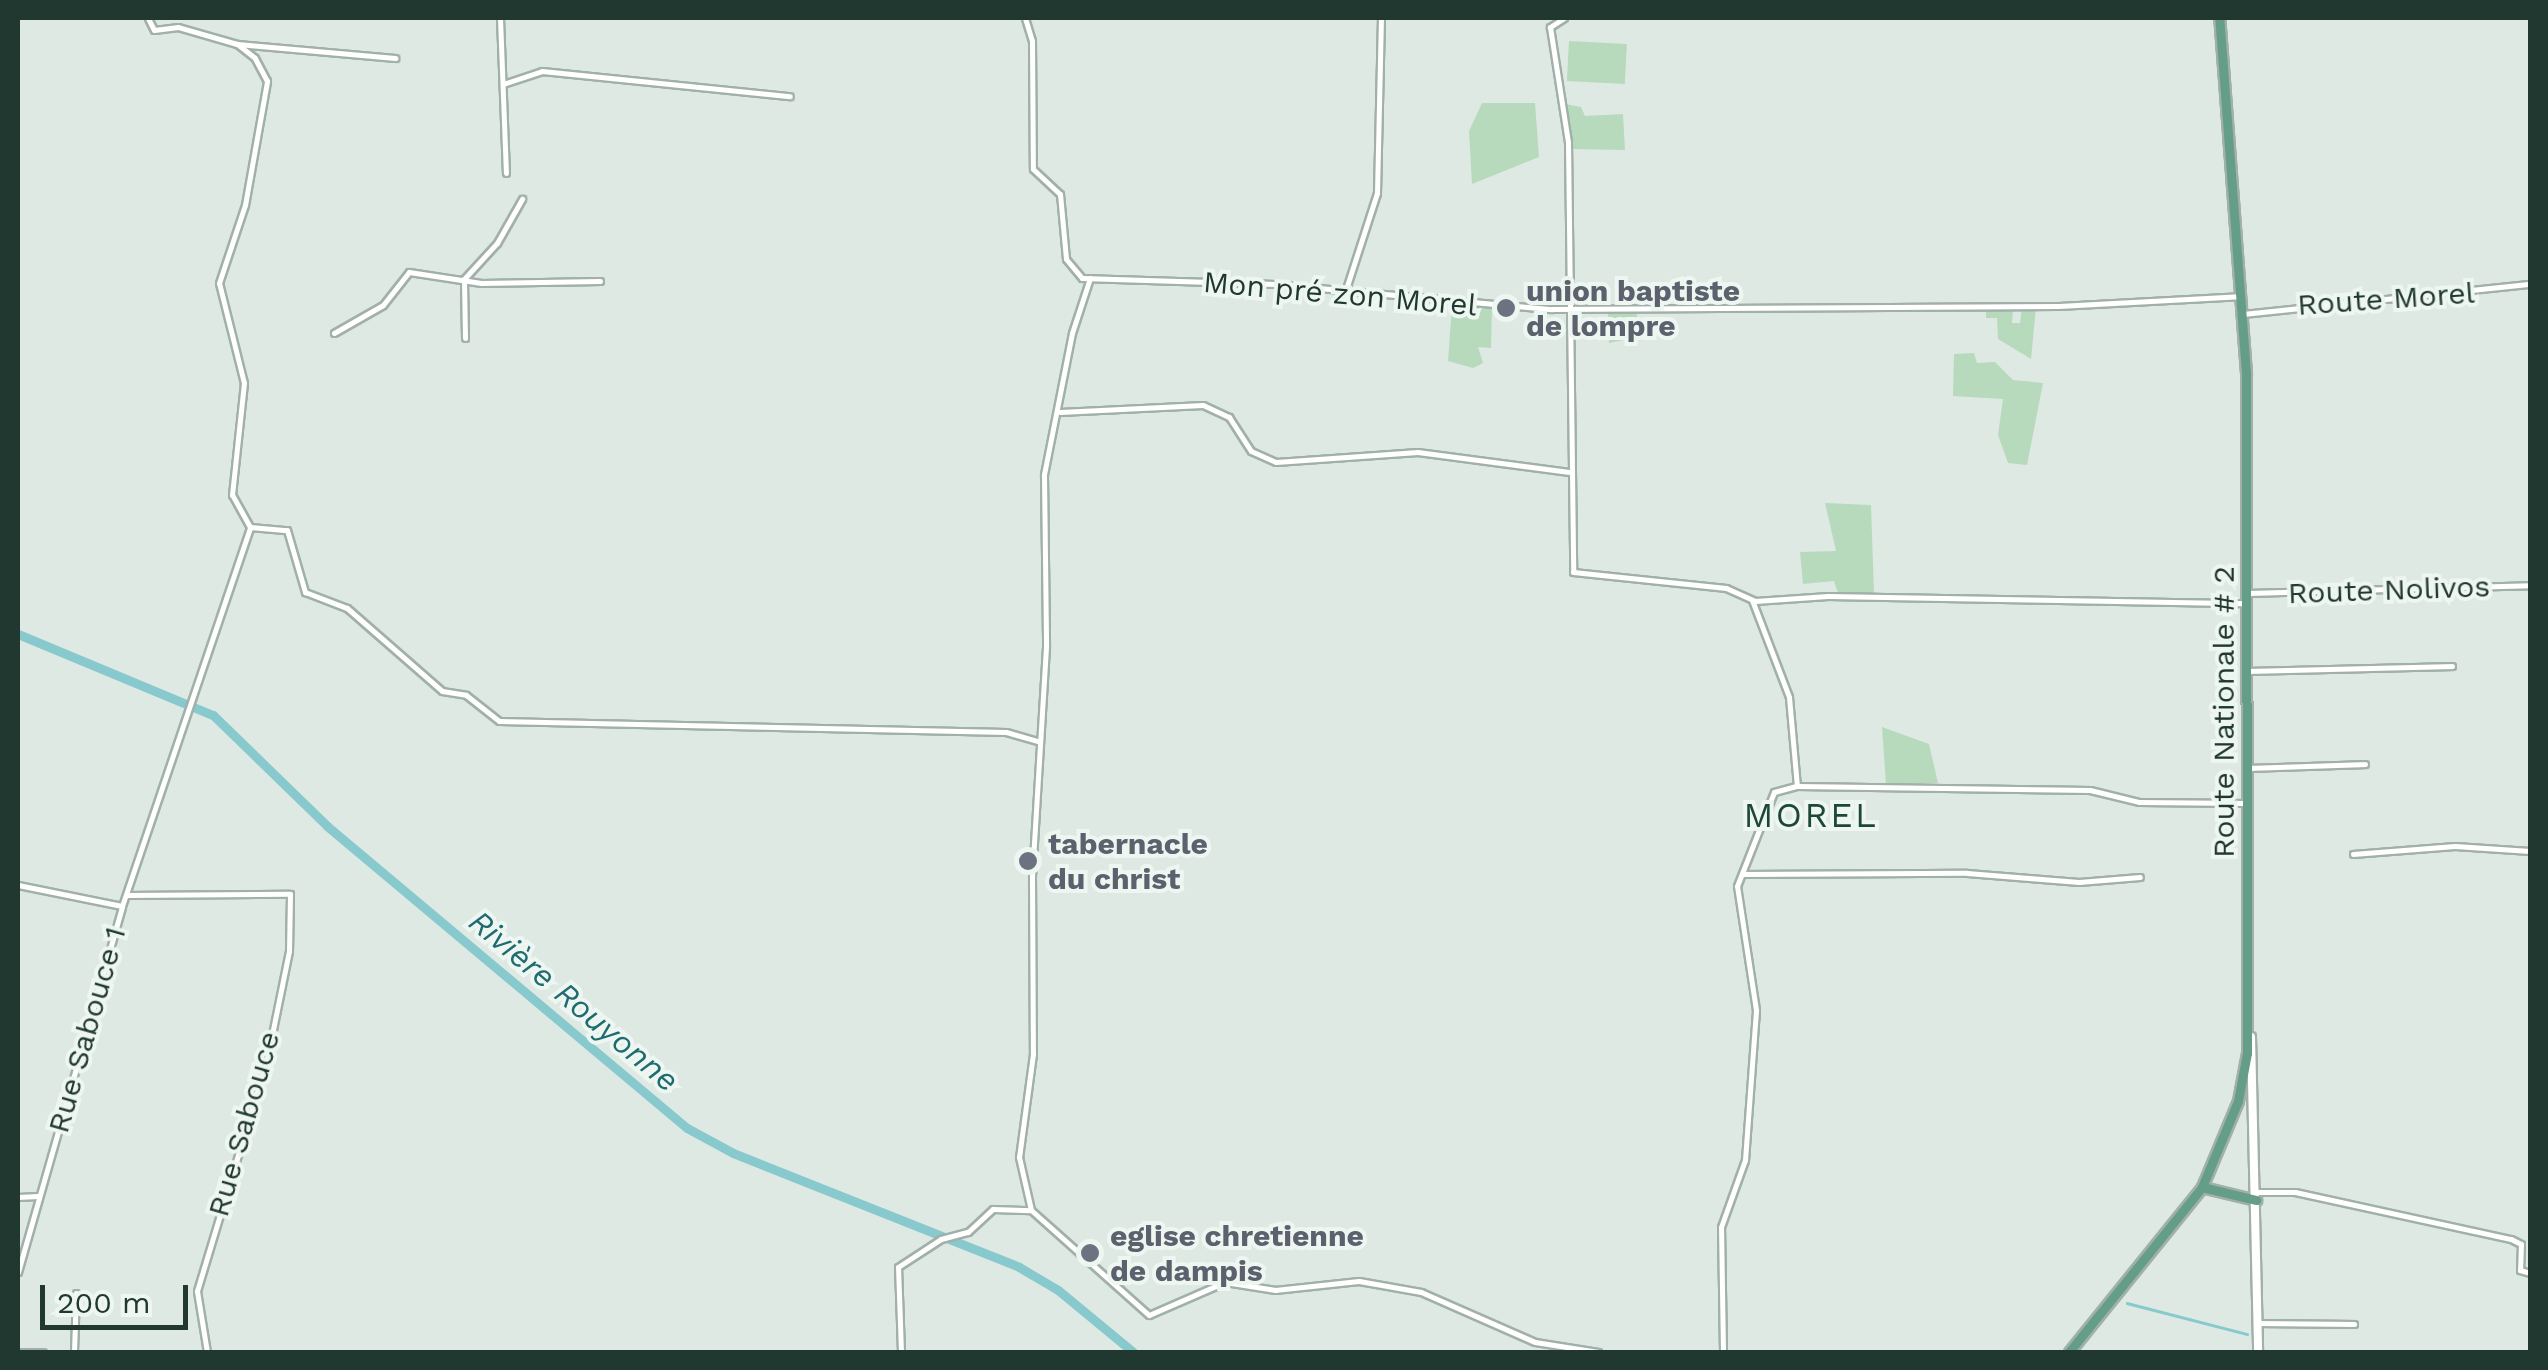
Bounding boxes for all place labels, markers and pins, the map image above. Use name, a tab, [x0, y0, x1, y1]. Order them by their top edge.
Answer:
place label: union baptiste de lompre	[1526, 273, 1740, 344]
marker: union baptiste de lompre	[1495, 297, 1517, 319]
place label: tabernacle du christ	[1048, 826, 1208, 896]
marker: tabernacle du christ	[1017, 850, 1039, 872]
place label: eglise chretienne de dampis	[1110, 1218, 1364, 1288]
marker: eglise chretienne de dampis	[1079, 1242, 1101, 1264]

